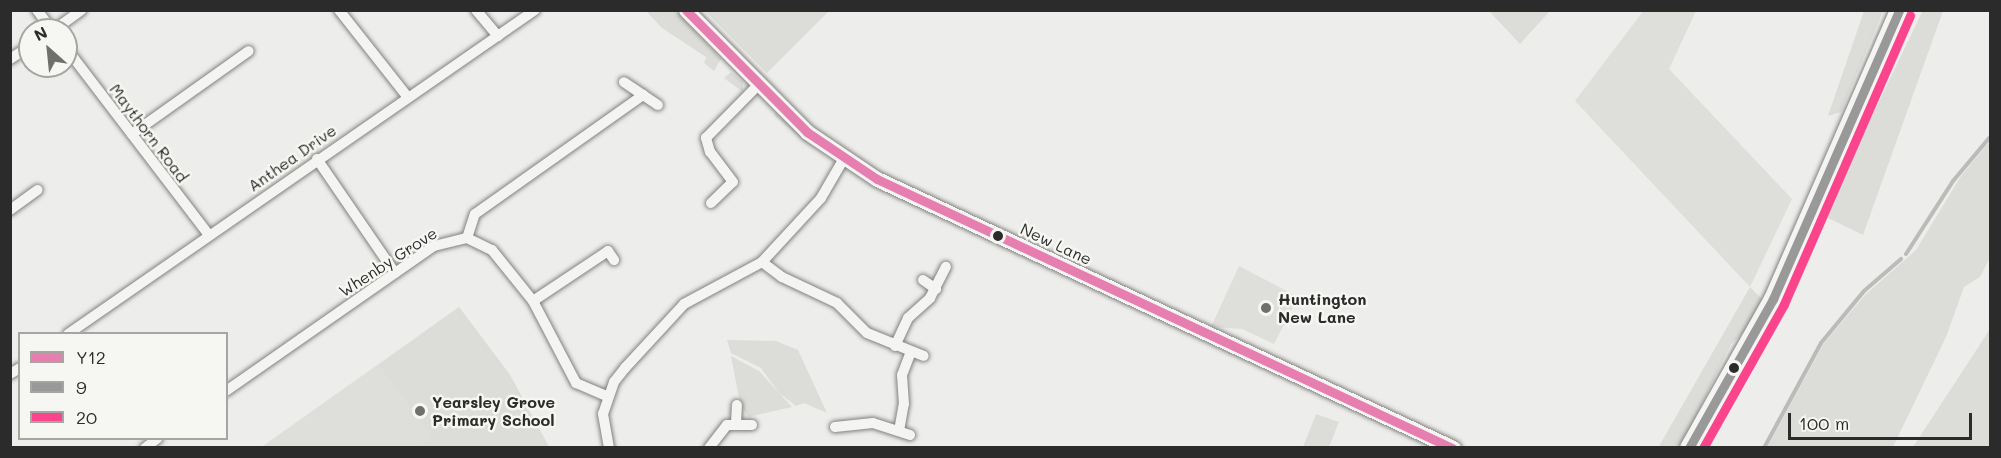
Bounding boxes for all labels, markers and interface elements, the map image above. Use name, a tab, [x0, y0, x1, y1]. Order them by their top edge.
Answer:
north arrow	[18, 18, 78, 78]
text: N	[30, 21, 51, 45]
street label: Maythorn Road	[106, 80, 192, 186]
street label: Anthea Drive	[244, 121, 340, 195]
street label: New Lane	[1017, 219, 1095, 269]
street label: Whenby Grove	[335, 223, 441, 301]
unlabelled marker	[992, 230, 1004, 242]
place label: Huntington New Lane	[1278, 289, 1366, 327]
marker: Huntington New Lane	[1259, 301, 1273, 315]
legend	[18, 332, 228, 440]
text: Y12	[76, 345, 106, 369]
unlabelled marker	[1728, 362, 1740, 374]
text: 9	[76, 375, 87, 399]
place label: Yearsley Grove Primary School	[432, 392, 555, 430]
scale bar	[1791, 401, 1976, 439]
marker: Yearsley Grove Primary School	[413, 404, 427, 418]
text: 20	[76, 405, 97, 429]
text: 100 m	[1799, 411, 1849, 435]

